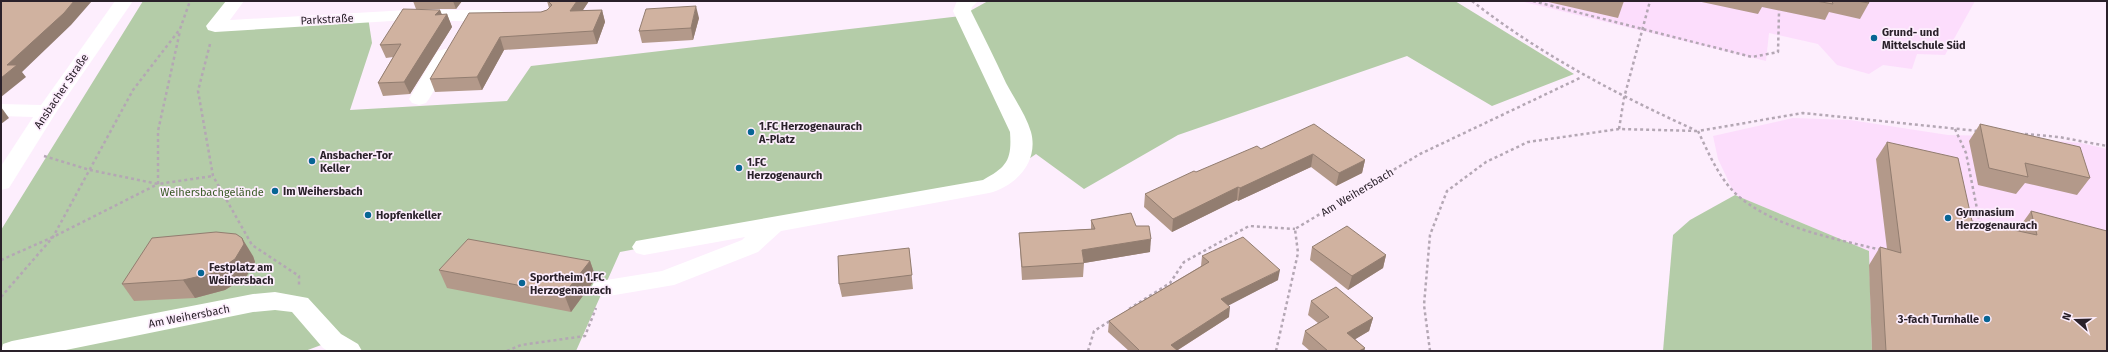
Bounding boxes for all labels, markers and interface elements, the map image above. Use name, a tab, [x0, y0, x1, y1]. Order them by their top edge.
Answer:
street label: Parkstraße	[300, 12, 354, 27]
place label: Grund- und Mittelschule Süd	[1882, 26, 1966, 52]
marker: Grund- und Mittelschule Süd	[1869, 33, 1879, 43]
street label: Ansbacher Straße	[32, 51, 91, 131]
place label: 1.FC Herzogenaurach A-Platz	[758, 120, 862, 146]
marker: 1.FC Herzogenaurach A-Platz	[746, 127, 756, 137]
place label: Ansbacher-Tor Keller	[319, 149, 393, 175]
marker: Ansbacher-Tor Keller	[307, 156, 317, 166]
place label: 1.FC Herzogenaurch	[747, 156, 822, 182]
marker: 1.FC Herzogenaurch	[734, 163, 744, 173]
street label: Am Weihersbach	[1319, 166, 1396, 219]
place label: Im Weihersbach	[283, 185, 363, 198]
park label: Weihersbachgelände	[160, 186, 264, 199]
marker: Im Weihersbach	[270, 186, 280, 196]
place label: Gymnasium Herzogenaurach	[1956, 206, 2037, 232]
place label: Hopfenkeller	[376, 209, 442, 222]
marker: Hopfenkeller	[363, 210, 373, 220]
marker: Gymnasium Herzogenaurach	[1943, 213, 1953, 223]
place label: Festplatz am Weihersbach	[209, 261, 274, 287]
marker: Festplatz am Weihersbach	[196, 268, 206, 278]
place label: Sportheim 1.FC Herzogenaurach	[530, 271, 611, 297]
marker: Sportheim 1.FC Herzogenaurach	[517, 278, 527, 288]
north arrow	[2056, 300, 2096, 340]
street label: Am Weihersbach	[147, 302, 231, 331]
text: N	[2060, 311, 2074, 322]
place label: 3-fach Turnhalle	[1897, 313, 1979, 326]
marker: 3-fach Turnhalle	[1982, 314, 1992, 324]

